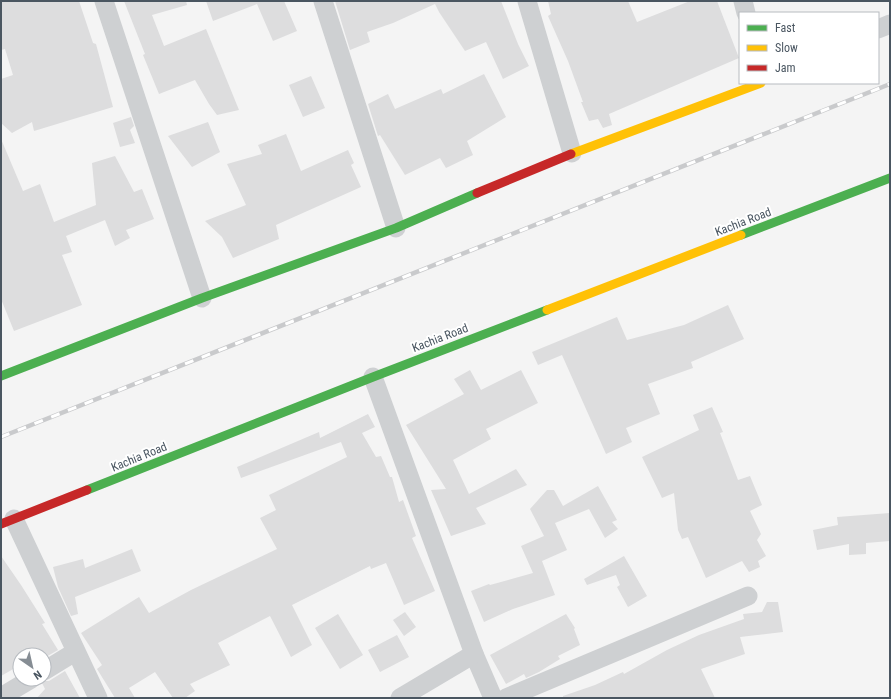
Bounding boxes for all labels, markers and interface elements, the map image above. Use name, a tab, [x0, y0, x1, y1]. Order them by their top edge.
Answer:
legend	[739, 12, 879, 84]
text: Fast	[775, 21, 796, 35]
text: Slow	[775, 41, 798, 55]
text: Jam	[775, 61, 796, 75]
street label: Kachia Road	[713, 205, 773, 239]
street label: Kachia Road	[410, 321, 470, 355]
street label: Kachia Road	[109, 439, 169, 475]
north arrow	[12, 647, 52, 687]
text: N	[31, 668, 44, 682]

